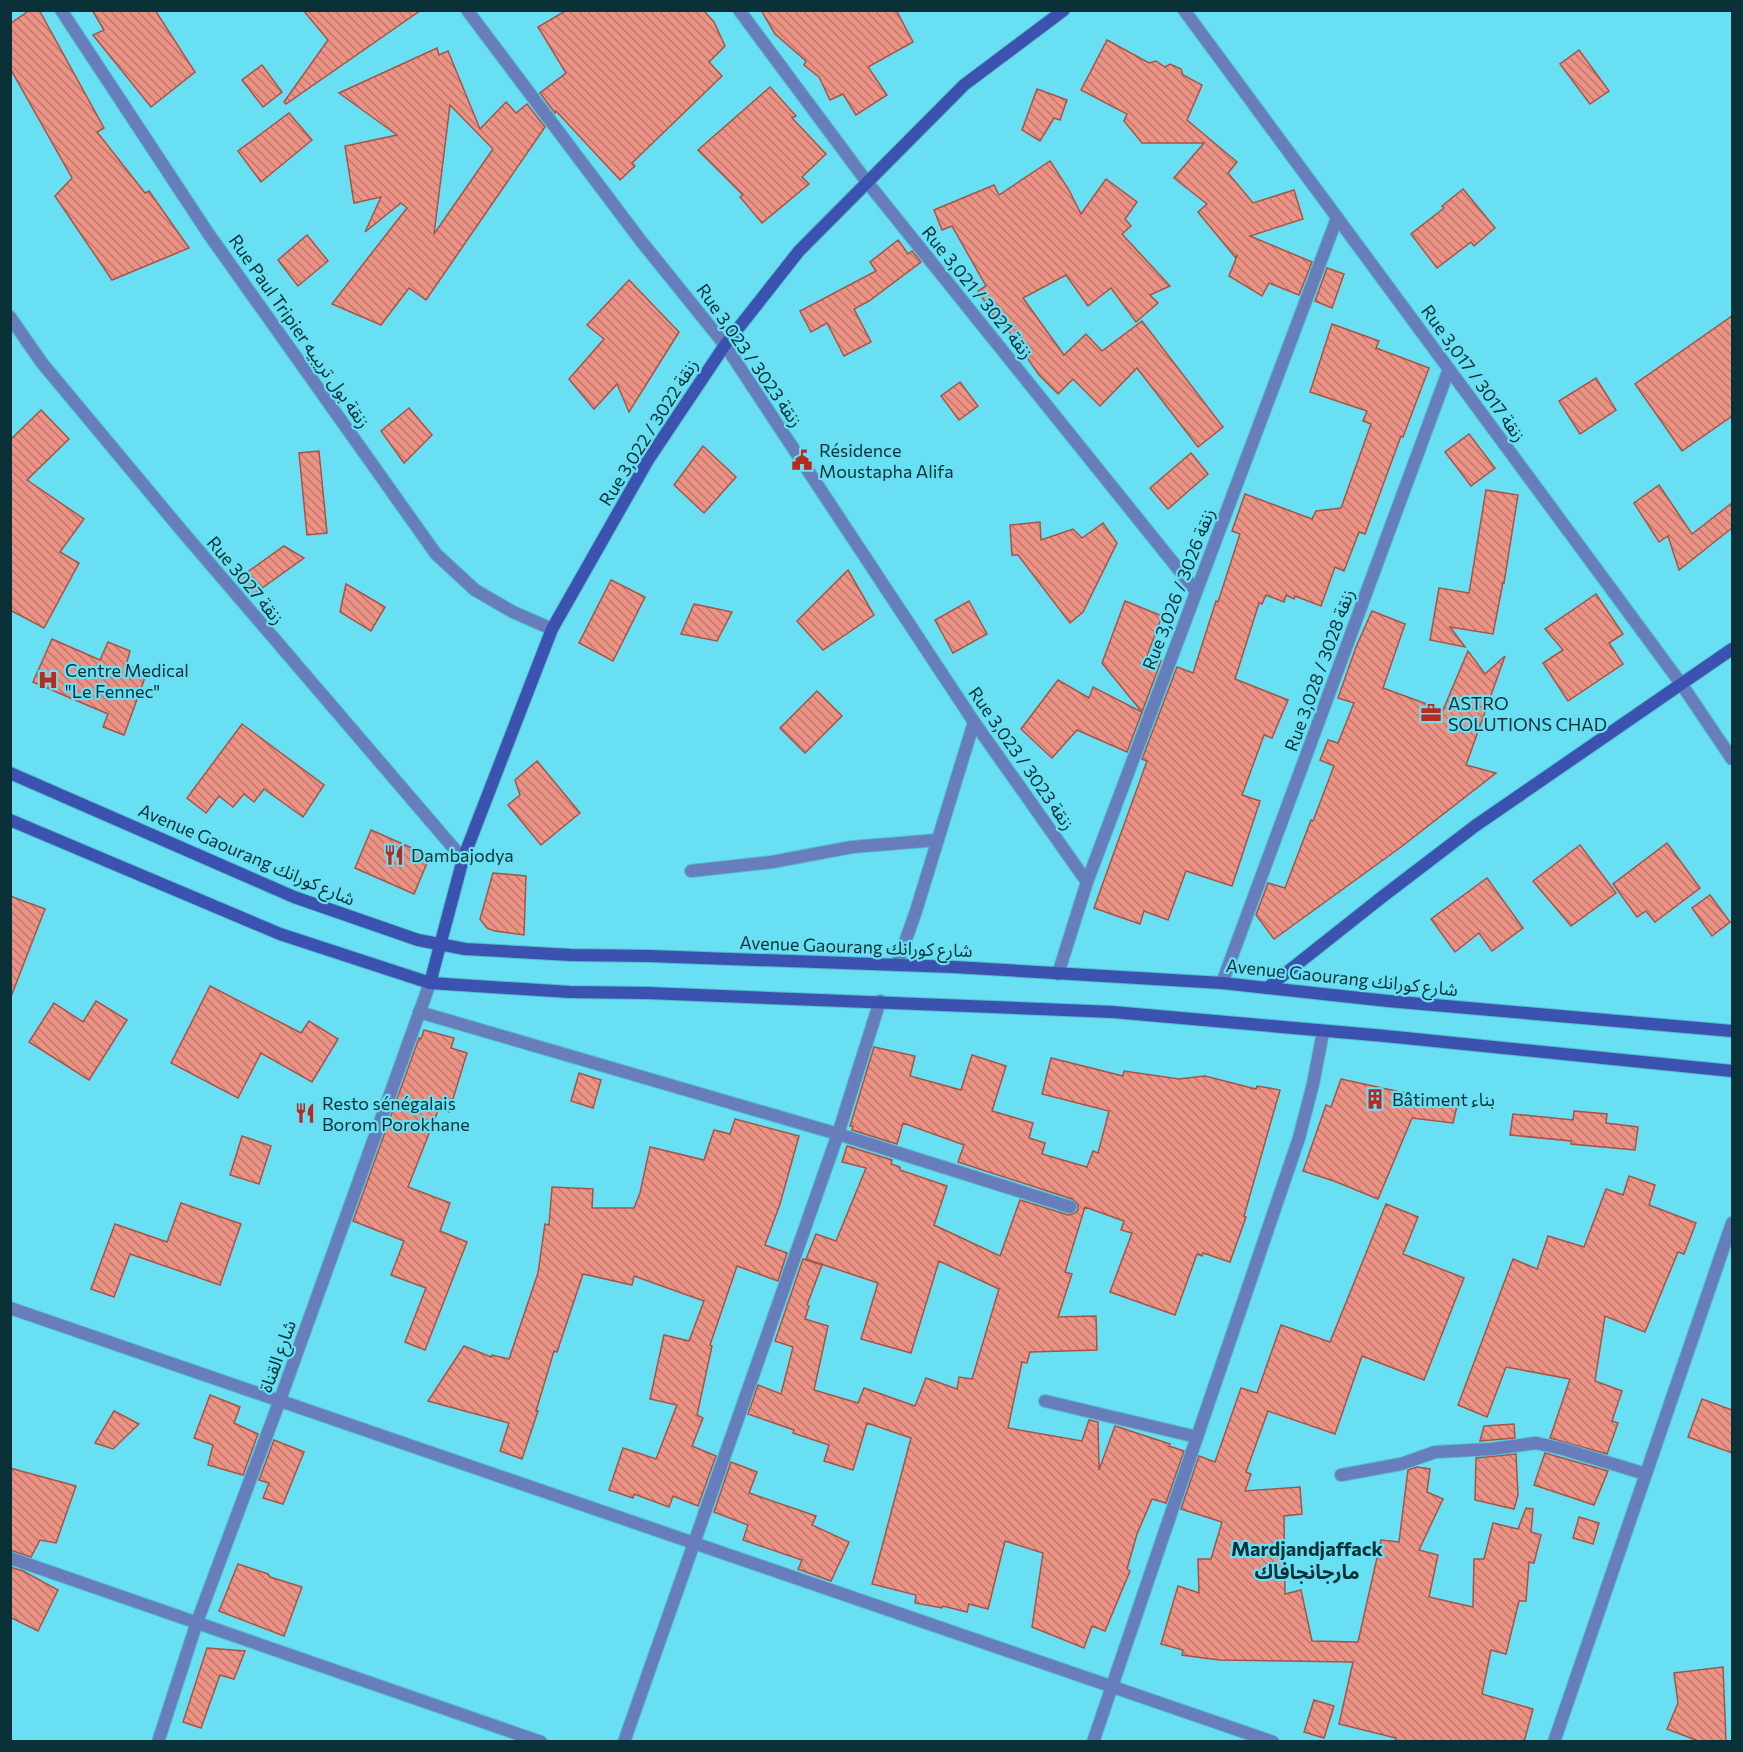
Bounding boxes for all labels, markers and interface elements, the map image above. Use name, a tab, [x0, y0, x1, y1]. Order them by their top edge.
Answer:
street label: Rue 3,021 / زنقة 3021	[917, 221, 1038, 364]
street label: Rue Paul Tripier زنقة بول تريبيه	[224, 230, 375, 433]
street label: Rue 3,023 / زنقة 3023	[691, 279, 808, 431]
street label: Rue 3,017 / زنقة 3017	[1416, 300, 1531, 446]
street label: Rue 3,022 / زنقة 3022	[594, 354, 703, 510]
place label: Résidence Moustapha Alifa	[819, 439, 954, 482]
public building icon: Résidence Moustapha Alifa	[790, 448, 814, 472]
street label: Rue 3,026 / زنقة 3026	[1137, 505, 1220, 673]
street label: Rue 3027 زنقة	[202, 531, 289, 629]
street label: Rue 3,028 / زنقة 3028	[1279, 586, 1360, 754]
place label: Centre Medical "Le Fennec"	[65, 659, 189, 702]
hospital icon: Centre Medical "Le Fennec"	[36, 668, 60, 692]
street label: Rue 3,023 / زنقة 3023	[963, 682, 1080, 834]
place label: ASTRO SOLUTIONS CHAD	[1448, 692, 1607, 735]
office icon: ASTRO SOLUTIONS CHAD	[1419, 701, 1443, 725]
street label: Avenue Gaourang شارع كورانك	[134, 798, 359, 913]
restaurant icon: Dambajodya	[382, 843, 406, 867]
place label: Dambajodya	[411, 844, 514, 866]
street label: Avenue Gaourang شارع كورانك	[739, 931, 973, 965]
street label: Avenue Gaourang شارع كورانك	[1225, 954, 1459, 1004]
building icon: Bâtiment بناء	[1363, 1087, 1387, 1111]
place label: Bâtiment بناء	[1392, 1088, 1495, 1110]
place label: Resto sénégalais Borom Porokhane	[322, 1092, 470, 1135]
restaurant icon: Resto sénégalais Borom Porokhane	[293, 1101, 317, 1125]
street label: شارع القناة	[254, 1317, 304, 1396]
district label: Mardjandjaffack مارجانجافاك	[1231, 1536, 1384, 1584]

